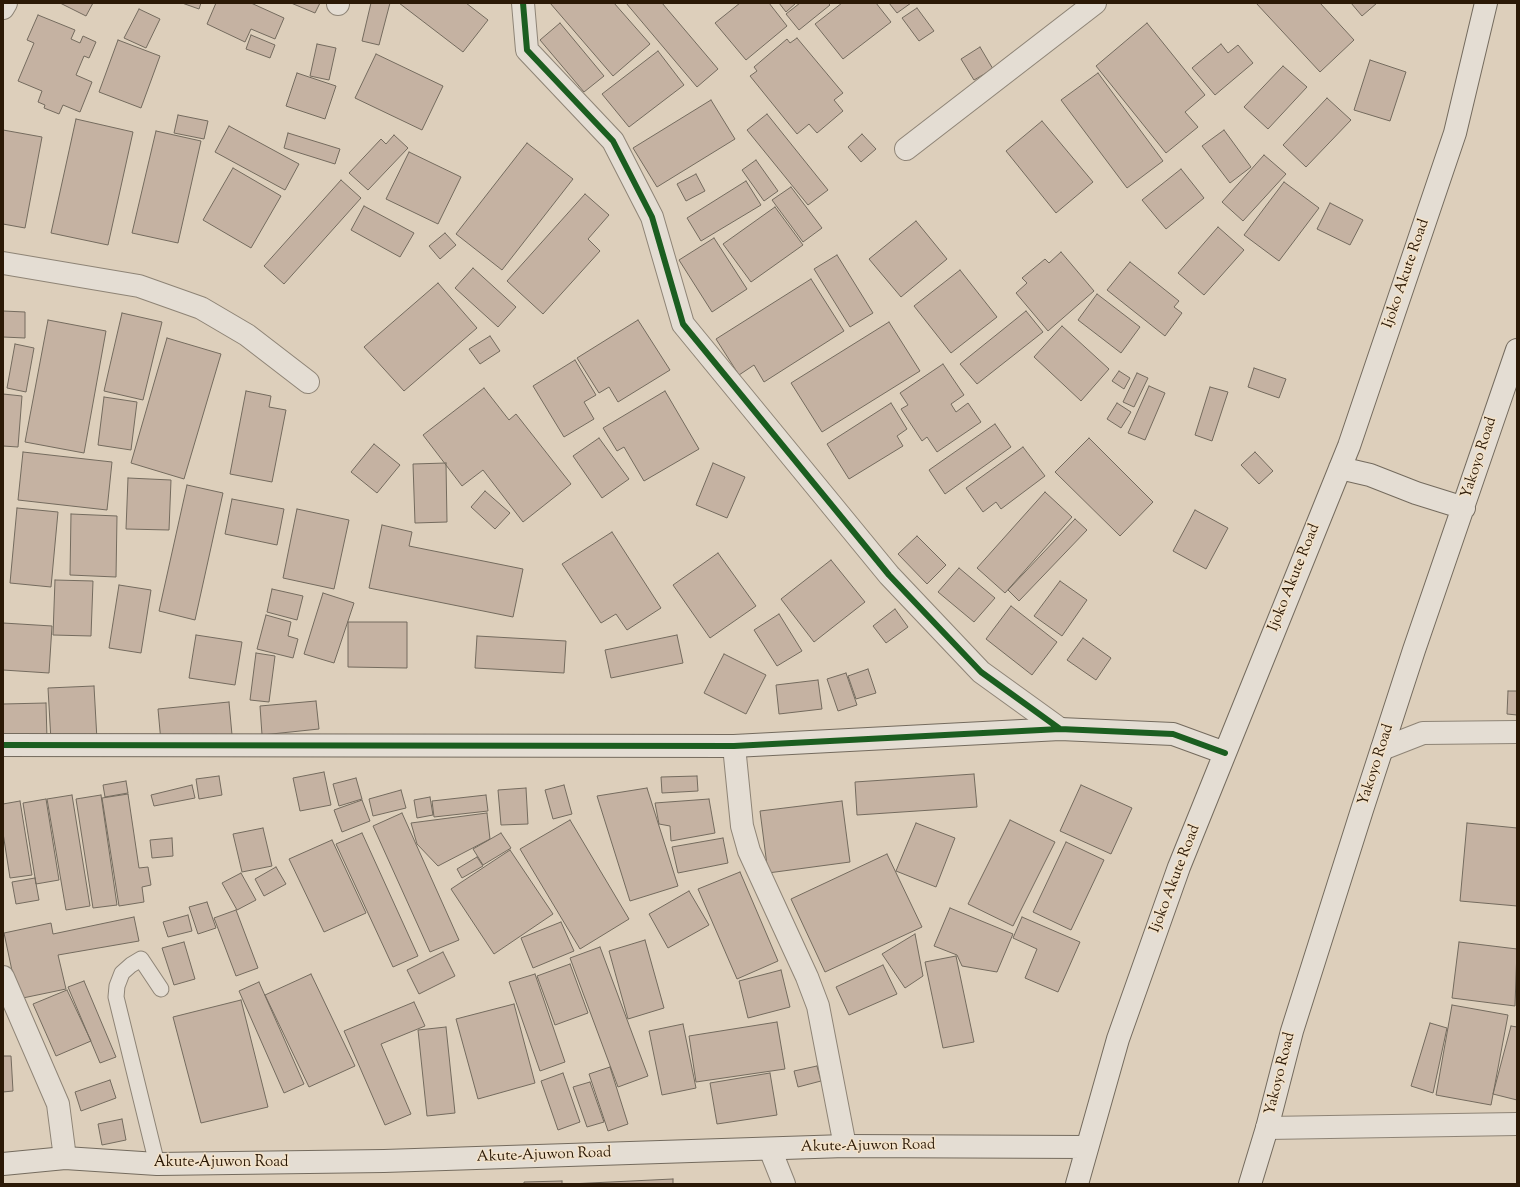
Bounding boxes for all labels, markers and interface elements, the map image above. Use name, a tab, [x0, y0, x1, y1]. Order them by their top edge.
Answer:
street label: Ijoko Akute Road	[1380, 217, 1434, 331]
street label: Yakoyo Road	[1458, 415, 1502, 501]
street label: Ijoko Akute Road	[1265, 522, 1325, 634]
street label: Yakoyo Road	[1355, 722, 1399, 808]
street label: Ijoko Akute Road	[1147, 822, 1205, 936]
street label: Yakoyo Road	[1262, 1031, 1300, 1117]
street label: Akute-Ajuwon Road	[801, 1137, 935, 1157]
street label: Akute-Ajuwon Road	[476, 1145, 612, 1167]
street label: Akute-Ajuwon Road	[154, 1154, 288, 1172]

